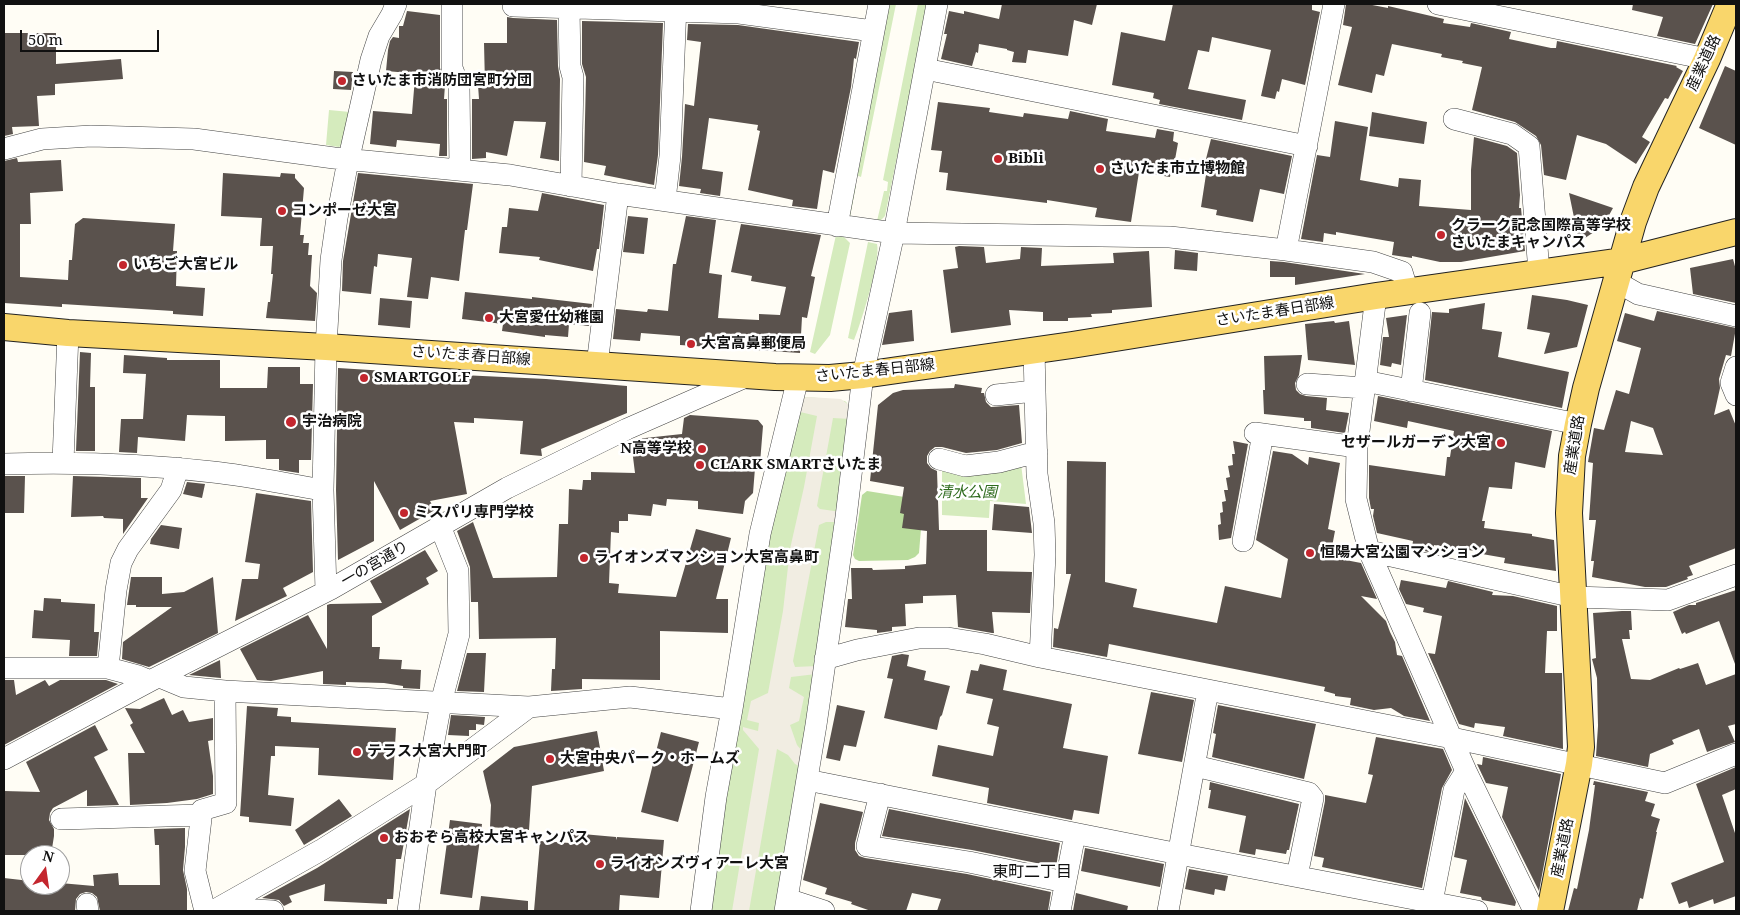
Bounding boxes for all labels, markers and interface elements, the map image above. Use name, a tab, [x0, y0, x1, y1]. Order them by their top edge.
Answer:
scale bar	[22, 20, 161, 52]
text: 50 m	[28, 29, 63, 49]
street label: 産業道路	[1683, 32, 1725, 94]
place label: さいたま市消防団宮町分団	[352, 72, 532, 90]
marker: さいたま市消防団宮町分団	[336, 75, 348, 87]
place label: Bibli	[1008, 150, 1044, 168]
marker: Bibli	[992, 153, 1004, 165]
place label: さいたま市立博物館	[1110, 160, 1245, 178]
marker: さいたま市立博物館	[1094, 163, 1106, 175]
place label: コンポーゼ大宮	[292, 202, 397, 220]
marker: コンポーゼ大宮	[276, 205, 288, 217]
place label: クラーク記念国際高等学校 さいたまキャンパス	[1451, 217, 1631, 252]
marker: クラーク記念国際高等学校 さいたまキャンパス	[1435, 229, 1447, 241]
place label: いちご大宮ビル	[133, 256, 238, 274]
marker: いちご大宮ビル	[117, 259, 129, 271]
street label: さいたま春日部線	[1214, 294, 1336, 330]
place label: 大宮愛仕幼稚園	[499, 309, 604, 327]
marker: 大宮愛仕幼稚園	[483, 312, 495, 324]
place label: 大宮高鼻郵便局	[701, 335, 806, 353]
marker: 大宮高鼻郵便局	[685, 338, 697, 350]
street label: さいたま春日部線	[411, 343, 531, 369]
street label: さいたま春日部線	[814, 356, 936, 386]
place label: SMARTGOLF	[374, 369, 471, 387]
marker: SMARTGOLF	[358, 372, 370, 384]
place label: 宇治病院	[302, 413, 362, 431]
street label: 産業道路	[1561, 414, 1589, 476]
marker: 宇治病院	[284, 415, 298, 429]
place label: セザールガーデン大宮	[1341, 434, 1491, 452]
marker: セザールガーデン大宮	[1495, 437, 1507, 449]
place label: N高等学校	[620, 440, 692, 458]
marker: N高等学校	[696, 443, 708, 455]
place label: CLARK SMARTさいたま	[710, 456, 881, 474]
marker: CLARK SMARTさいたま	[694, 459, 706, 471]
park label: 清水公園	[937, 484, 997, 502]
place label: ミスパリ専門学校	[414, 504, 534, 522]
marker: ミスパリ専門学校	[398, 507, 410, 519]
street label: 一の宮通り	[338, 537, 412, 591]
place label: 恒陽大宮公園マンション	[1320, 544, 1485, 562]
marker: 恒陽大宮公園マンション	[1304, 547, 1316, 559]
place label: ライオンズマンション大宮高鼻町	[594, 549, 819, 567]
marker: ライオンズマンション大宮高鼻町	[578, 552, 590, 564]
place label: テラス大宮大門町	[367, 743, 487, 761]
marker: テラス大宮大門町	[351, 746, 363, 758]
place label: 大宮中央パーク・ホームズ	[560, 750, 740, 768]
marker: 大宮中央パーク・ホームズ	[544, 753, 556, 765]
street label: 産業道路	[1548, 817, 1578, 879]
place label: おおぞら高校大宮キャンパス	[394, 829, 589, 847]
marker: おおぞら高校大宮キャンパス	[378, 832, 390, 844]
north arrow	[20, 845, 70, 895]
text: N	[41, 845, 56, 866]
place label: ライオンズヴィアーレ大宮	[610, 855, 789, 873]
marker: ライオンズヴィアーレ大宮	[594, 858, 606, 870]
district label: 東町二丁目	[992, 862, 1072, 882]

